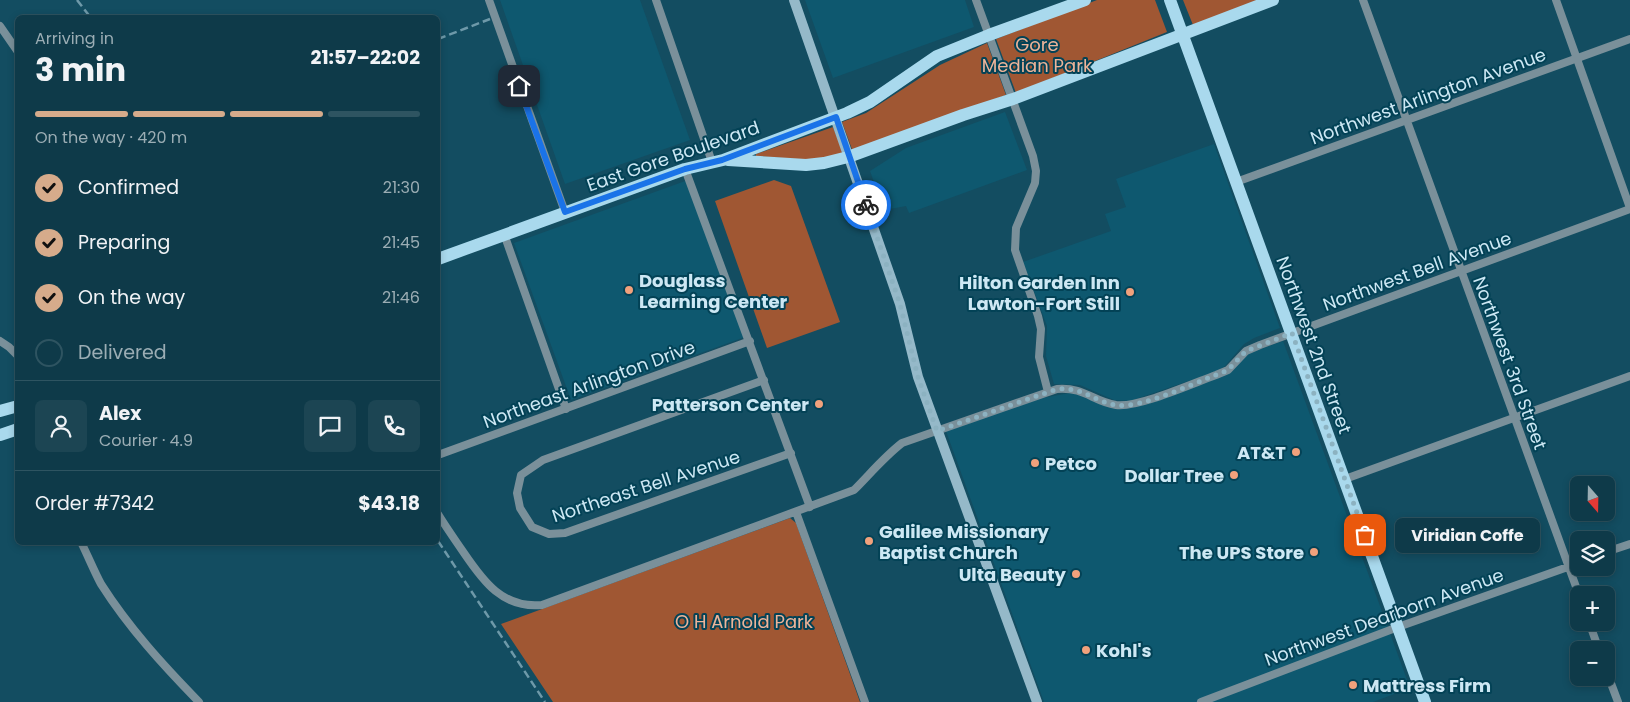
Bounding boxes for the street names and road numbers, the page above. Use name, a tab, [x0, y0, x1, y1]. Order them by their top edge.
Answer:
street label: Northwest Arlington Avenue	[1307, 42, 1549, 150]
street label: East Gore Boulevard	[583, 115, 763, 197]
street label: Northwest Bell Avenue	[1319, 225, 1515, 317]
street label: Northwest 2nd Street	[1270, 253, 1358, 437]
street label: Northwest 3rd Street	[1467, 273, 1553, 453]
street label: Northeast Arlington Drive	[479, 334, 699, 434]
street label: Northeast Bell Avenue	[549, 444, 743, 528]
street label: Northwest Dearborn Avenue	[1261, 562, 1507, 672]

